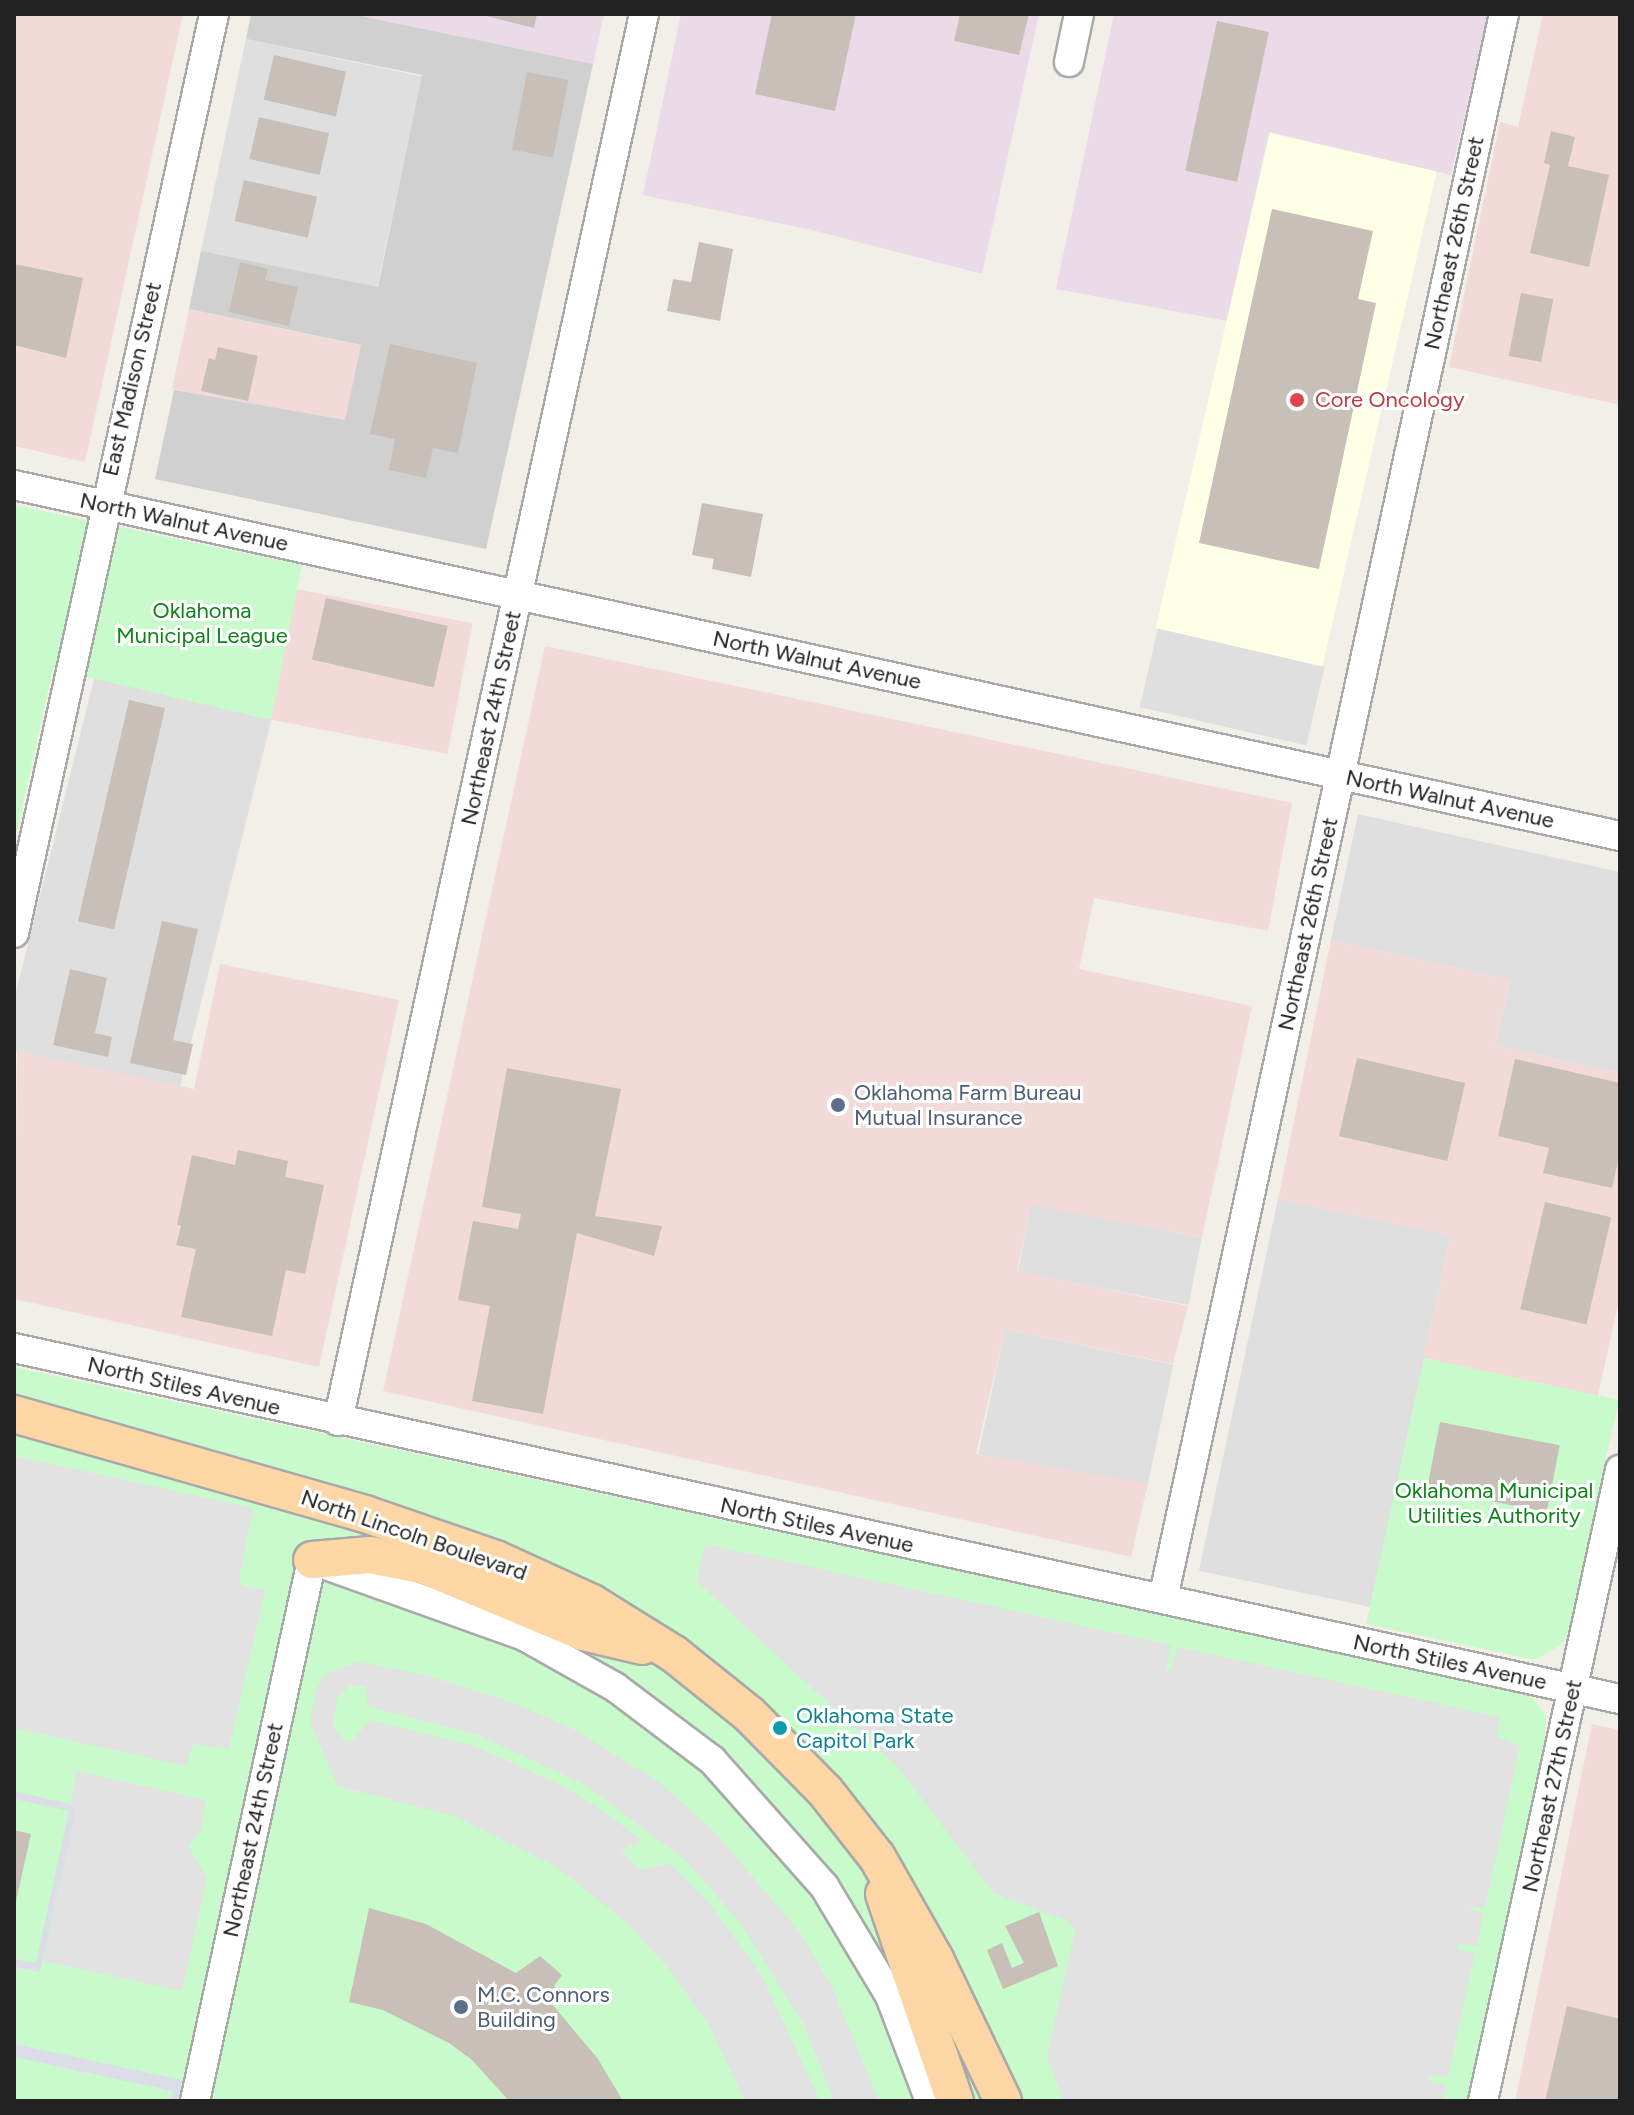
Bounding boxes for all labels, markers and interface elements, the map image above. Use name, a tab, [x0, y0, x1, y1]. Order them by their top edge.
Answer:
street label: Northeast 26th Street	[1418, 134, 1490, 352]
street label: East Madison Street	[97, 279, 167, 479]
place label: Core Oncology	[1315, 387, 1465, 413]
marker: Core Oncology	[1286, 389, 1308, 411]
street label: North Walnut Avenue	[77, 487, 291, 557]
park label: Oklahoma Municipal League	[116, 597, 288, 648]
street label: Northeast 24th Street	[455, 608, 527, 828]
street label: North Walnut Avenue	[710, 625, 924, 695]
street label: North Walnut Avenue	[1343, 764, 1557, 834]
street label: Northeast 26th Street	[1272, 815, 1344, 1033]
place label: Oklahoma Farm Bureau Mutual Insurance	[854, 1079, 1082, 1130]
marker: Oklahoma Farm Bureau Mutual Insurance	[829, 1096, 847, 1114]
street label: North Stiles Avenue	[85, 1351, 283, 1421]
park label: Oklahoma Municipal Utilities Authority	[1395, 1477, 1593, 1528]
street label: North Lincoln Boulevard	[298, 1484, 530, 1586]
street label: North Stiles Avenue	[718, 1492, 916, 1558]
street label: North Stiles Avenue	[1351, 1629, 1549, 1695]
street label: Northeast 27th Street	[1517, 1677, 1587, 1895]
place label: Oklahoma State Capitol Park	[796, 1702, 953, 1754]
marker: Oklahoma State Capitol Park	[771, 1719, 789, 1737]
street label: Northeast 24th Street	[217, 1720, 289, 1940]
place label: M.C. Connors Building	[477, 1981, 610, 2032]
marker: M.C. Connors Building	[452, 1998, 470, 2016]

